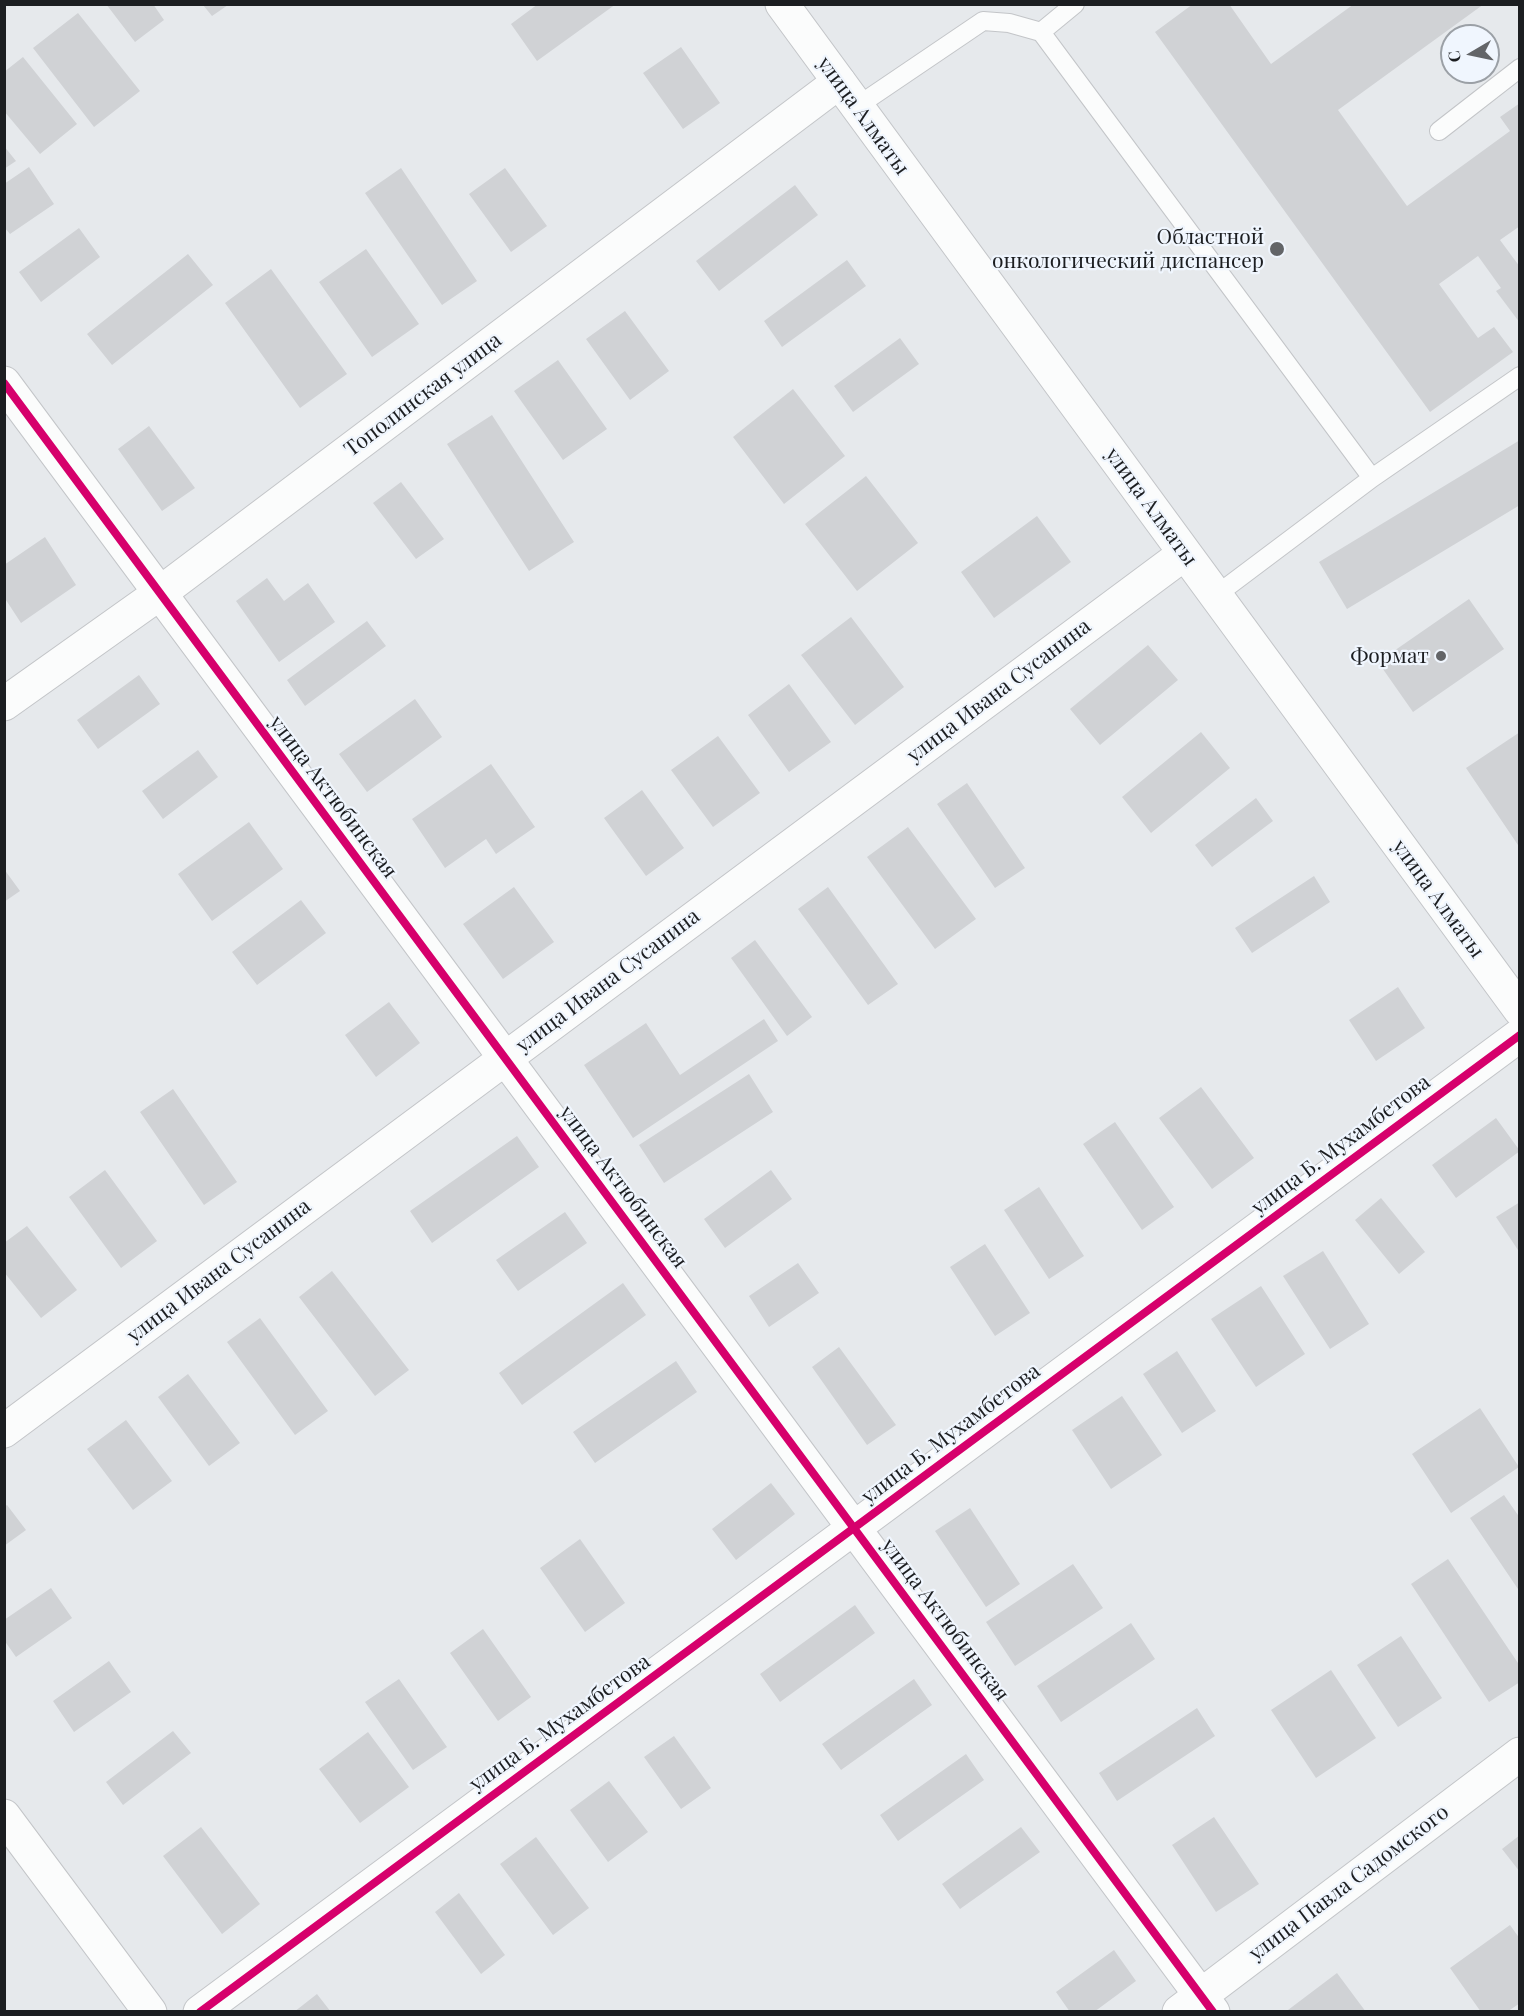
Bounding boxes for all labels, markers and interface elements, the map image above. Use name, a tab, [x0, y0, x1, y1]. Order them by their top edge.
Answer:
north arrow	[1440, 24, 1500, 84]
text: С	[1442, 49, 1465, 64]
street label: улица Алматы	[812, 52, 914, 180]
place label: Областной онкологический диспансер	[992, 224, 1264, 274]
marker: Областной онкологический диспансер	[1268, 240, 1286, 258]
street label: Тополинская улица	[339, 328, 507, 462]
street label: улица Алматы	[1100, 443, 1202, 571]
street label: улица Ивана Сусанина	[902, 614, 1096, 768]
place label: Формат	[1350, 643, 1429, 669]
marker: Формат	[1434, 649, 1448, 663]
street label: улица Актюбинская	[264, 711, 402, 883]
street label: улица Алматы	[1387, 835, 1489, 963]
street label: улица Ивана Сусанина	[511, 904, 705, 1058]
street label: улица Б. Мухамбетова	[1247, 1070, 1435, 1220]
street label: улица Актюбинская	[554, 1101, 692, 1273]
street label: улица Ивана Сусанина	[122, 1194, 316, 1348]
street label: улица Б. Мухамбетова	[857, 1359, 1045, 1509]
street label: улица Актюбинская	[876, 1534, 1014, 1706]
street label: улица Б. Мухамбетова	[465, 1649, 655, 1797]
street label: улица Павла Садомского	[1244, 1800, 1454, 1966]

